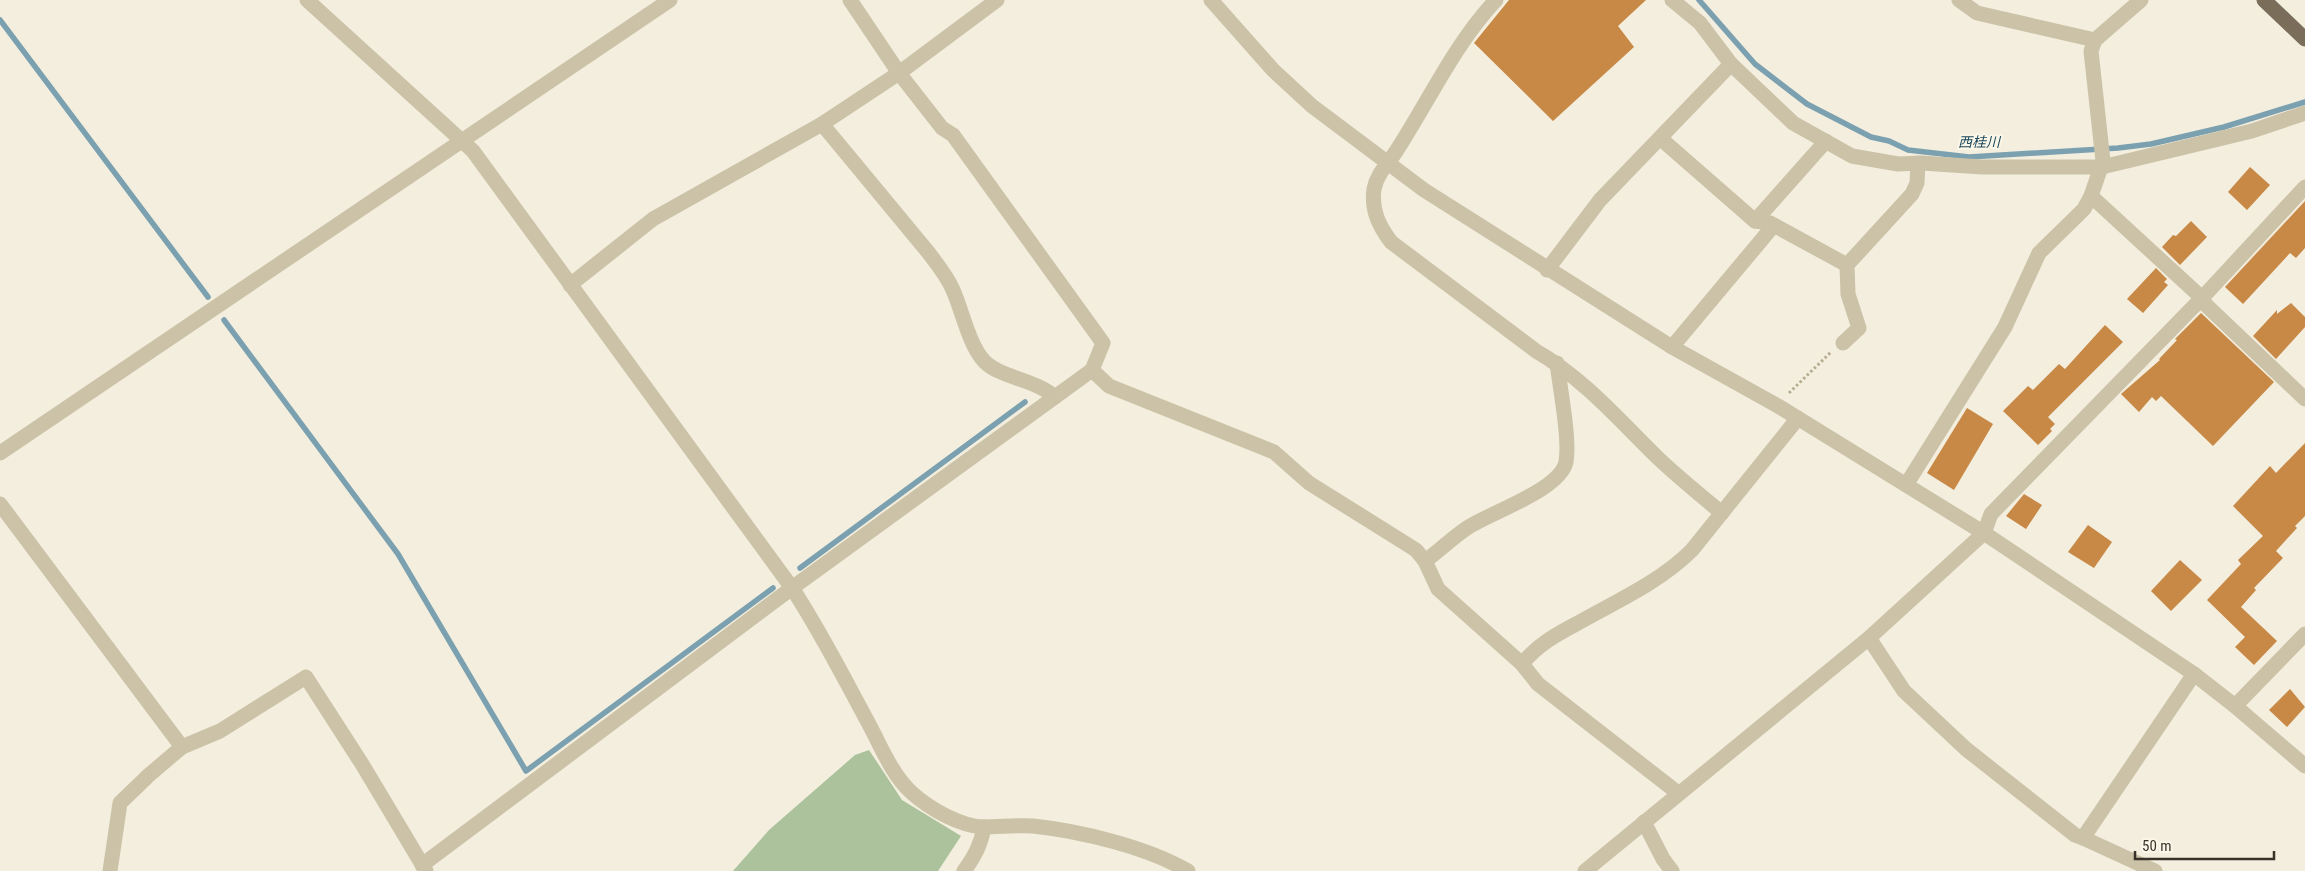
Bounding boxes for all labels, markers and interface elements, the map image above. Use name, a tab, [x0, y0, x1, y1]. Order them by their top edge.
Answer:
water label: 西桂川	[1958, 134, 2002, 150]
scale bar	[2135, 828, 2274, 860]
text: 50 m	[2142, 837, 2172, 855]

